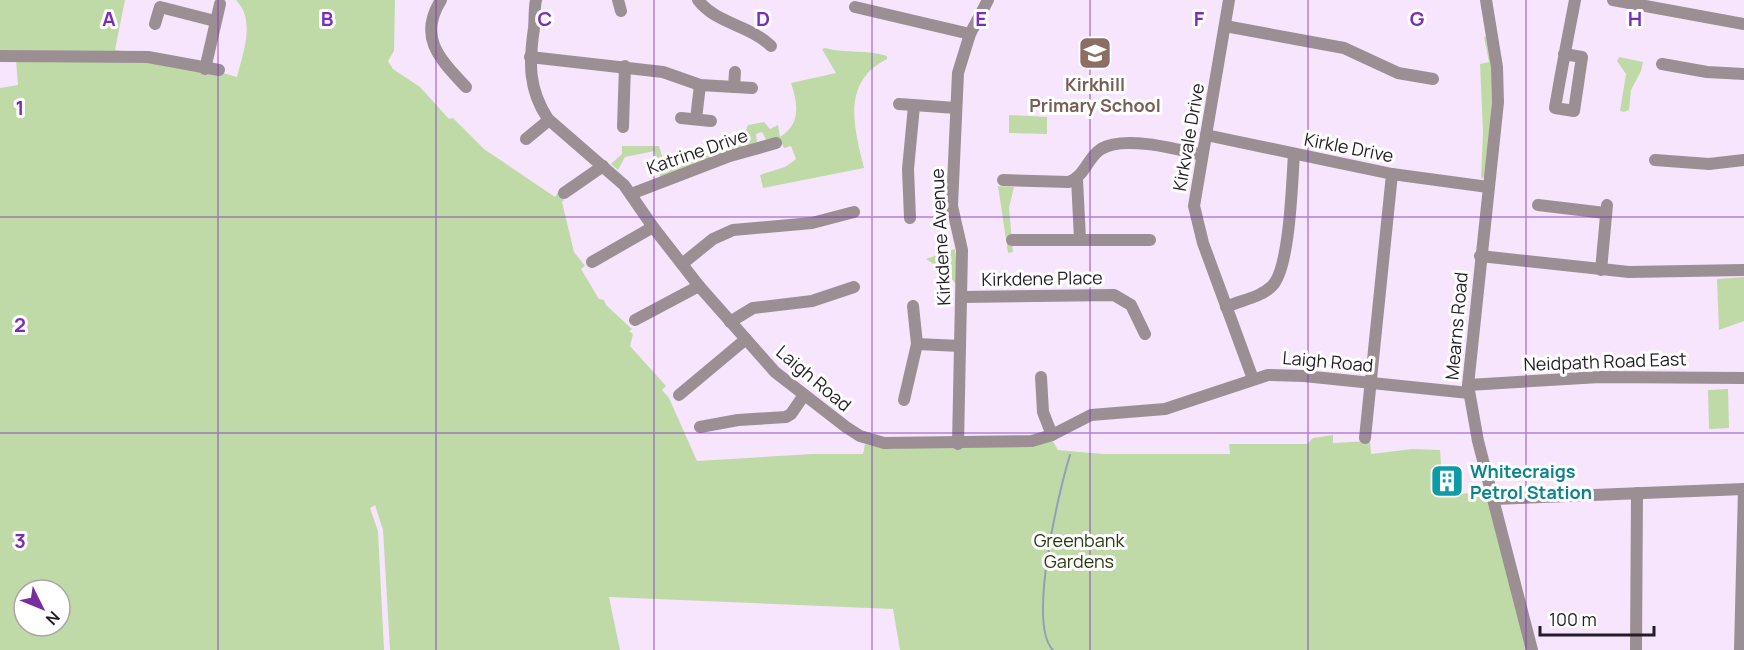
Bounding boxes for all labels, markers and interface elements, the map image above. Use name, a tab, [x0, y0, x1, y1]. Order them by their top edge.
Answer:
text: A	[102, 5, 116, 32]
text: B	[321, 5, 334, 32]
text: C	[538, 5, 552, 32]
text: D	[756, 5, 770, 32]
text: E	[975, 5, 987, 32]
text: F	[1194, 5, 1205, 32]
text: G	[1410, 5, 1425, 32]
text: H	[1628, 5, 1642, 32]
school or university icon: Kirkhill Primary School	[1077, 35, 1113, 71]
place label: Kirkhill Primary School	[1029, 72, 1161, 117]
street label: Kirkvale Drive	[1167, 81, 1209, 193]
text: 1	[16, 94, 24, 121]
street label: Katrine Drive	[643, 122, 751, 180]
street label: Kirkle Drive	[1302, 127, 1396, 167]
street label: Kirkdene Avenue	[924, 168, 956, 306]
street label: Kirkdene Place	[981, 265, 1103, 291]
street label: Mearns Road	[1439, 271, 1473, 381]
text: 2	[14, 311, 26, 338]
street label: Laigh Road	[771, 340, 857, 416]
street label: Laigh Road	[1282, 345, 1374, 377]
street label: Neidpath Road East	[1523, 346, 1687, 376]
place label: Whitecraigs Petrol Station	[1470, 459, 1592, 504]
building icon: Whitecraigs Petrol Station	[1429, 463, 1465, 499]
text: 3	[14, 527, 26, 554]
park label: Greenbank Gardens	[1034, 528, 1125, 573]
north arrow	[12, 578, 72, 638]
scale bar	[1540, 599, 1654, 637]
text: N	[41, 607, 65, 630]
text: 100 m	[1549, 607, 1597, 631]

